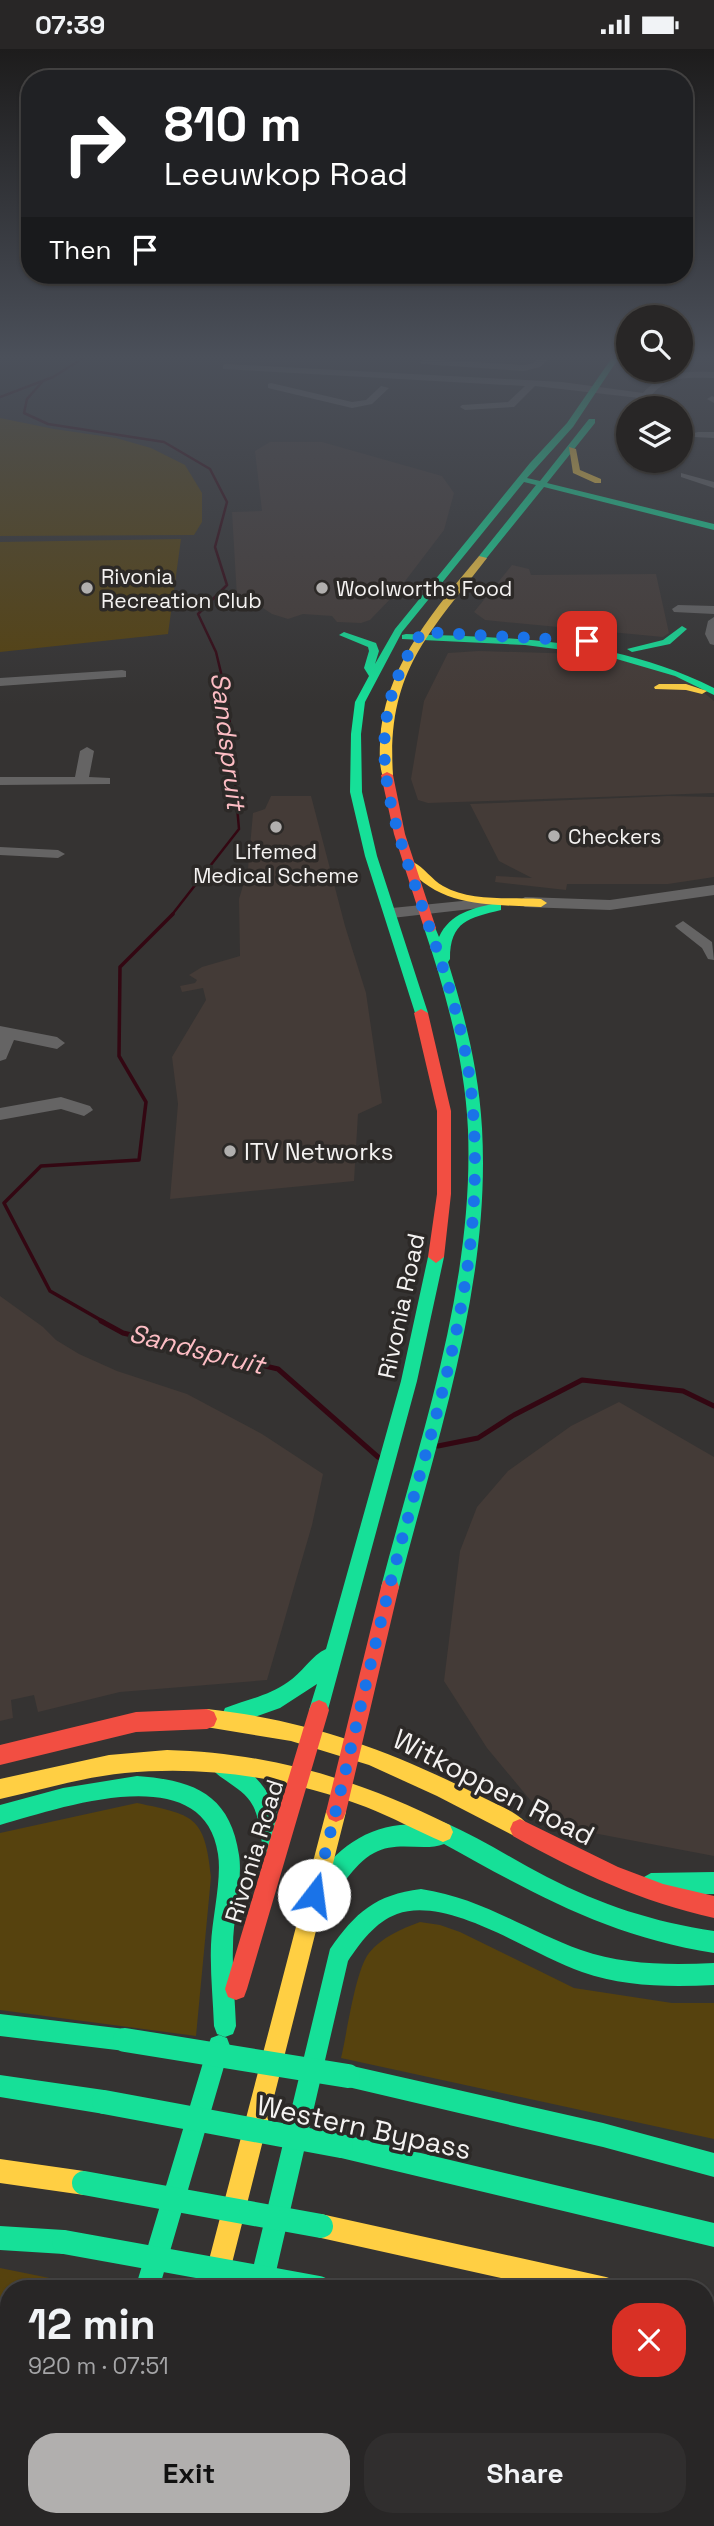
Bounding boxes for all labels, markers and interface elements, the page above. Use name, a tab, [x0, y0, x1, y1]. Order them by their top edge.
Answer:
text: 07:39	[35, 8, 105, 42]
text: 810 m	[164, 93, 302, 155]
icon: right	[49, 98, 140, 189]
text: Leeuwkop Road	[164, 154, 408, 194]
icon: arrive	[126, 231, 164, 269]
text: Then	[49, 233, 112, 267]
map controls	[616, 305, 693, 473]
button: search	[616, 305, 693, 382]
button: layers	[616, 396, 693, 473]
place label: Rivonia Recreation Club	[101, 563, 262, 614]
place label: Woolworths Food	[336, 575, 512, 602]
marker: Rivonia Recreation Club	[79, 580, 95, 596]
marker: Woolworths Food	[314, 580, 330, 596]
pin	[557, 611, 617, 671]
icon: arrive	[568, 622, 606, 660]
water label: Sandspruit	[203, 670, 254, 814]
marker: Lifemed Medical Scheme	[268, 819, 284, 835]
place label: Checkers	[568, 823, 661, 850]
marker: Checkers	[546, 828, 562, 844]
place label: Lifemed Medical Scheme	[193, 838, 359, 889]
place label: ITV Networks	[244, 1136, 394, 1167]
marker: ITV Networks	[222, 1143, 238, 1159]
street label: Rivonia Road	[370, 1231, 432, 1381]
water label: Sandspruit	[126, 1316, 270, 1383]
street label: Witkoppen Road	[387, 1721, 601, 1853]
street label: Rivonia Road	[218, 1776, 290, 1926]
position arrow	[277, 1858, 351, 1932]
street label: Western Bypass	[254, 2087, 474, 2167]
text: 12 min	[28, 2298, 156, 2351]
button: close	[612, 2303, 686, 2377]
text: 920 m · 07:51	[28, 2351, 169, 2381]
button: Exit	[28, 2433, 350, 2513]
button: Share	[364, 2433, 686, 2513]

